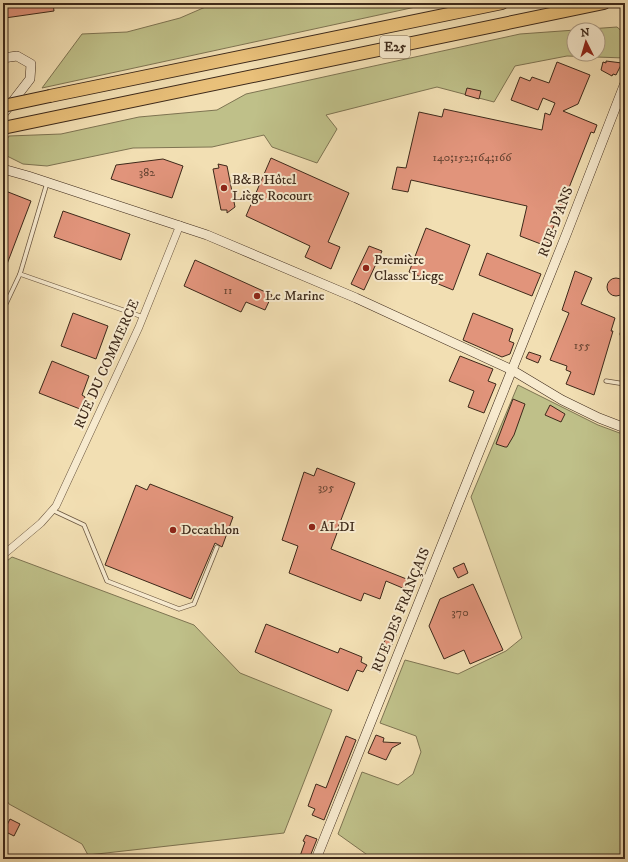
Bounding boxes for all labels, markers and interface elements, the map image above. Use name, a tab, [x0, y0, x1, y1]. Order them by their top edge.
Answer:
north arrow	[566, 22, 606, 62]
text: N	[580, 26, 590, 40]
road number: E25	[380, 36, 410, 58]
house number: 140;152;164;166	[433, 150, 512, 165]
house number: 382	[139, 165, 155, 180]
place label: B&B Hôtel Liège Rocourt	[232, 171, 313, 205]
marker: B&B Hôtel Liège Rocourt	[219, 183, 229, 193]
street label: RUE D'ANS	[534, 184, 578, 260]
place label: Première Classe Liege	[374, 251, 444, 285]
marker: Première Classe Liege	[361, 263, 371, 273]
house number: 11	[224, 283, 232, 298]
place label: Le Marine	[265, 287, 325, 305]
marker: Le Marine	[252, 291, 262, 301]
street label: RUE DU COMMERCE	[70, 296, 144, 432]
house number: 155	[574, 338, 590, 353]
house number: 395	[318, 480, 334, 495]
place label: ALDI	[320, 518, 355, 536]
place label: Decathlon	[181, 521, 240, 539]
marker: ALDI	[307, 522, 317, 532]
marker: Decathlon	[168, 525, 178, 535]
street label: RUE DES FRANÇAIS	[368, 545, 434, 675]
house number: 370	[451, 605, 469, 620]

